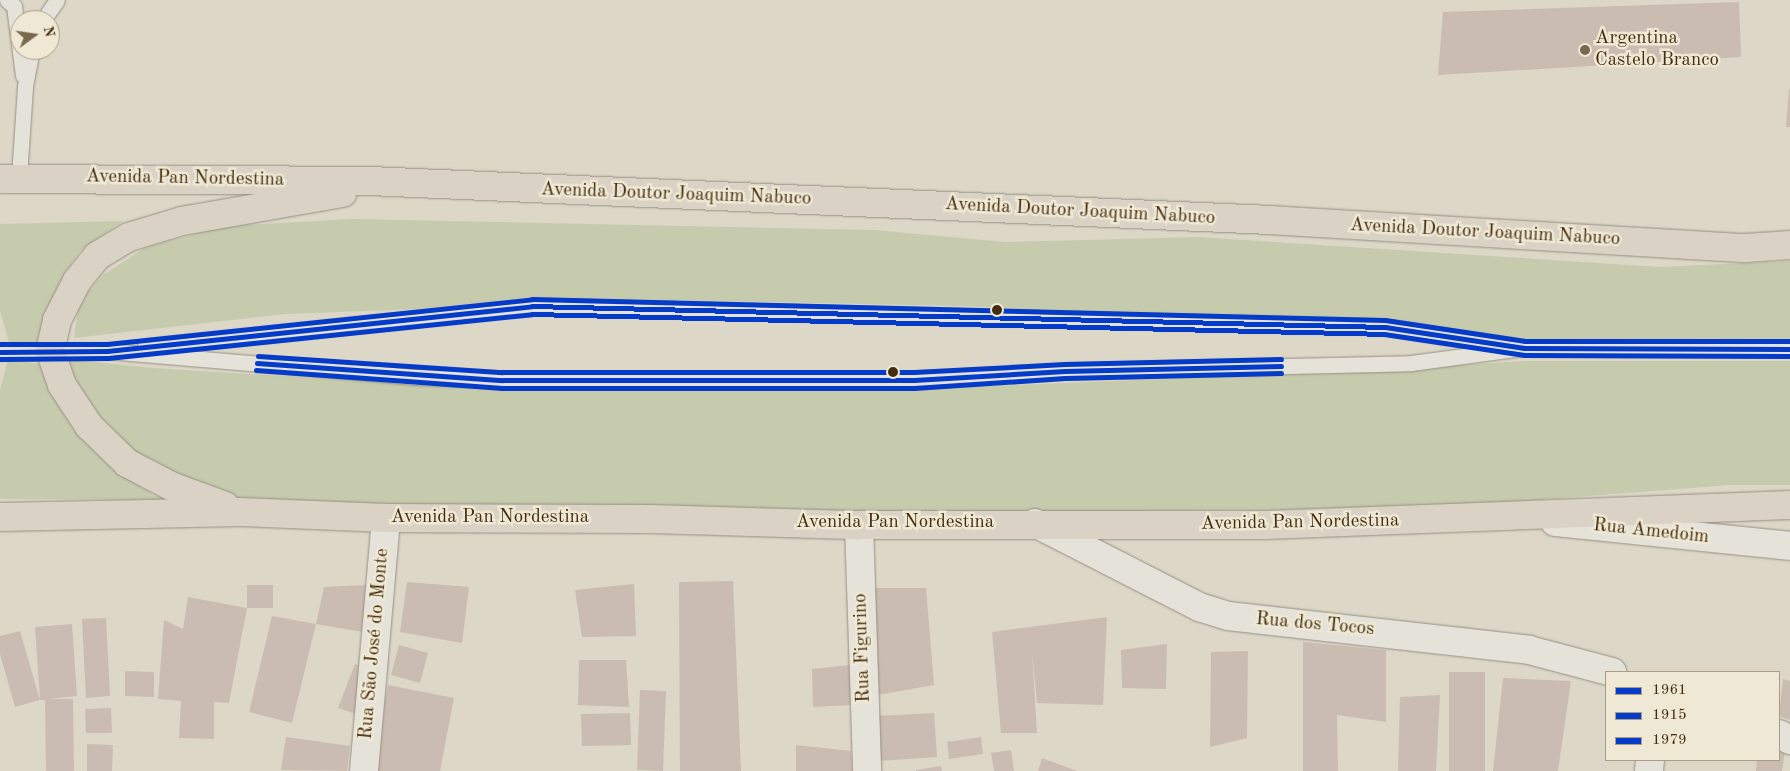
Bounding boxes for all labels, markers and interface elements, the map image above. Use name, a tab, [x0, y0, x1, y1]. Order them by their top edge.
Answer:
north arrow	[10, 10, 60, 60]
text: N	[40, 25, 57, 38]
place label: Argentina Castelo Branco	[1595, 28, 1719, 72]
marker: Argentina Castelo Branco	[1579, 44, 1591, 56]
street label: Avenida Pan Nordestina	[86, 166, 284, 192]
street label: Avenida Doutor Joaquim Nabuco	[540, 179, 812, 211]
street label: Avenida Doutor Joaquim Nabuco	[944, 194, 1216, 230]
street label: Avenida Doutor Joaquim Nabuco	[1349, 215, 1621, 251]
unlabelled marker	[992, 305, 1002, 315]
unlabelled marker	[888, 367, 898, 377]
street label: Avenida Pan Nordestina	[391, 507, 589, 529]
street label: Avenida Pan Nordestina	[1201, 510, 1399, 536]
street label: Avenida Pan Nordestina	[796, 512, 994, 534]
street label: Rua Amedoim	[1592, 515, 1710, 549]
street label: Rua São José do Monte	[355, 547, 395, 741]
street label: Rua Figurino	[850, 593, 876, 703]
street label: Rua dos Tocos	[1255, 608, 1375, 642]
legend	[1605, 671, 1780, 761]
text: 1961	[1652, 683, 1687, 698]
text: 1915	[1652, 708, 1687, 723]
text: 1979	[1652, 733, 1687, 748]

